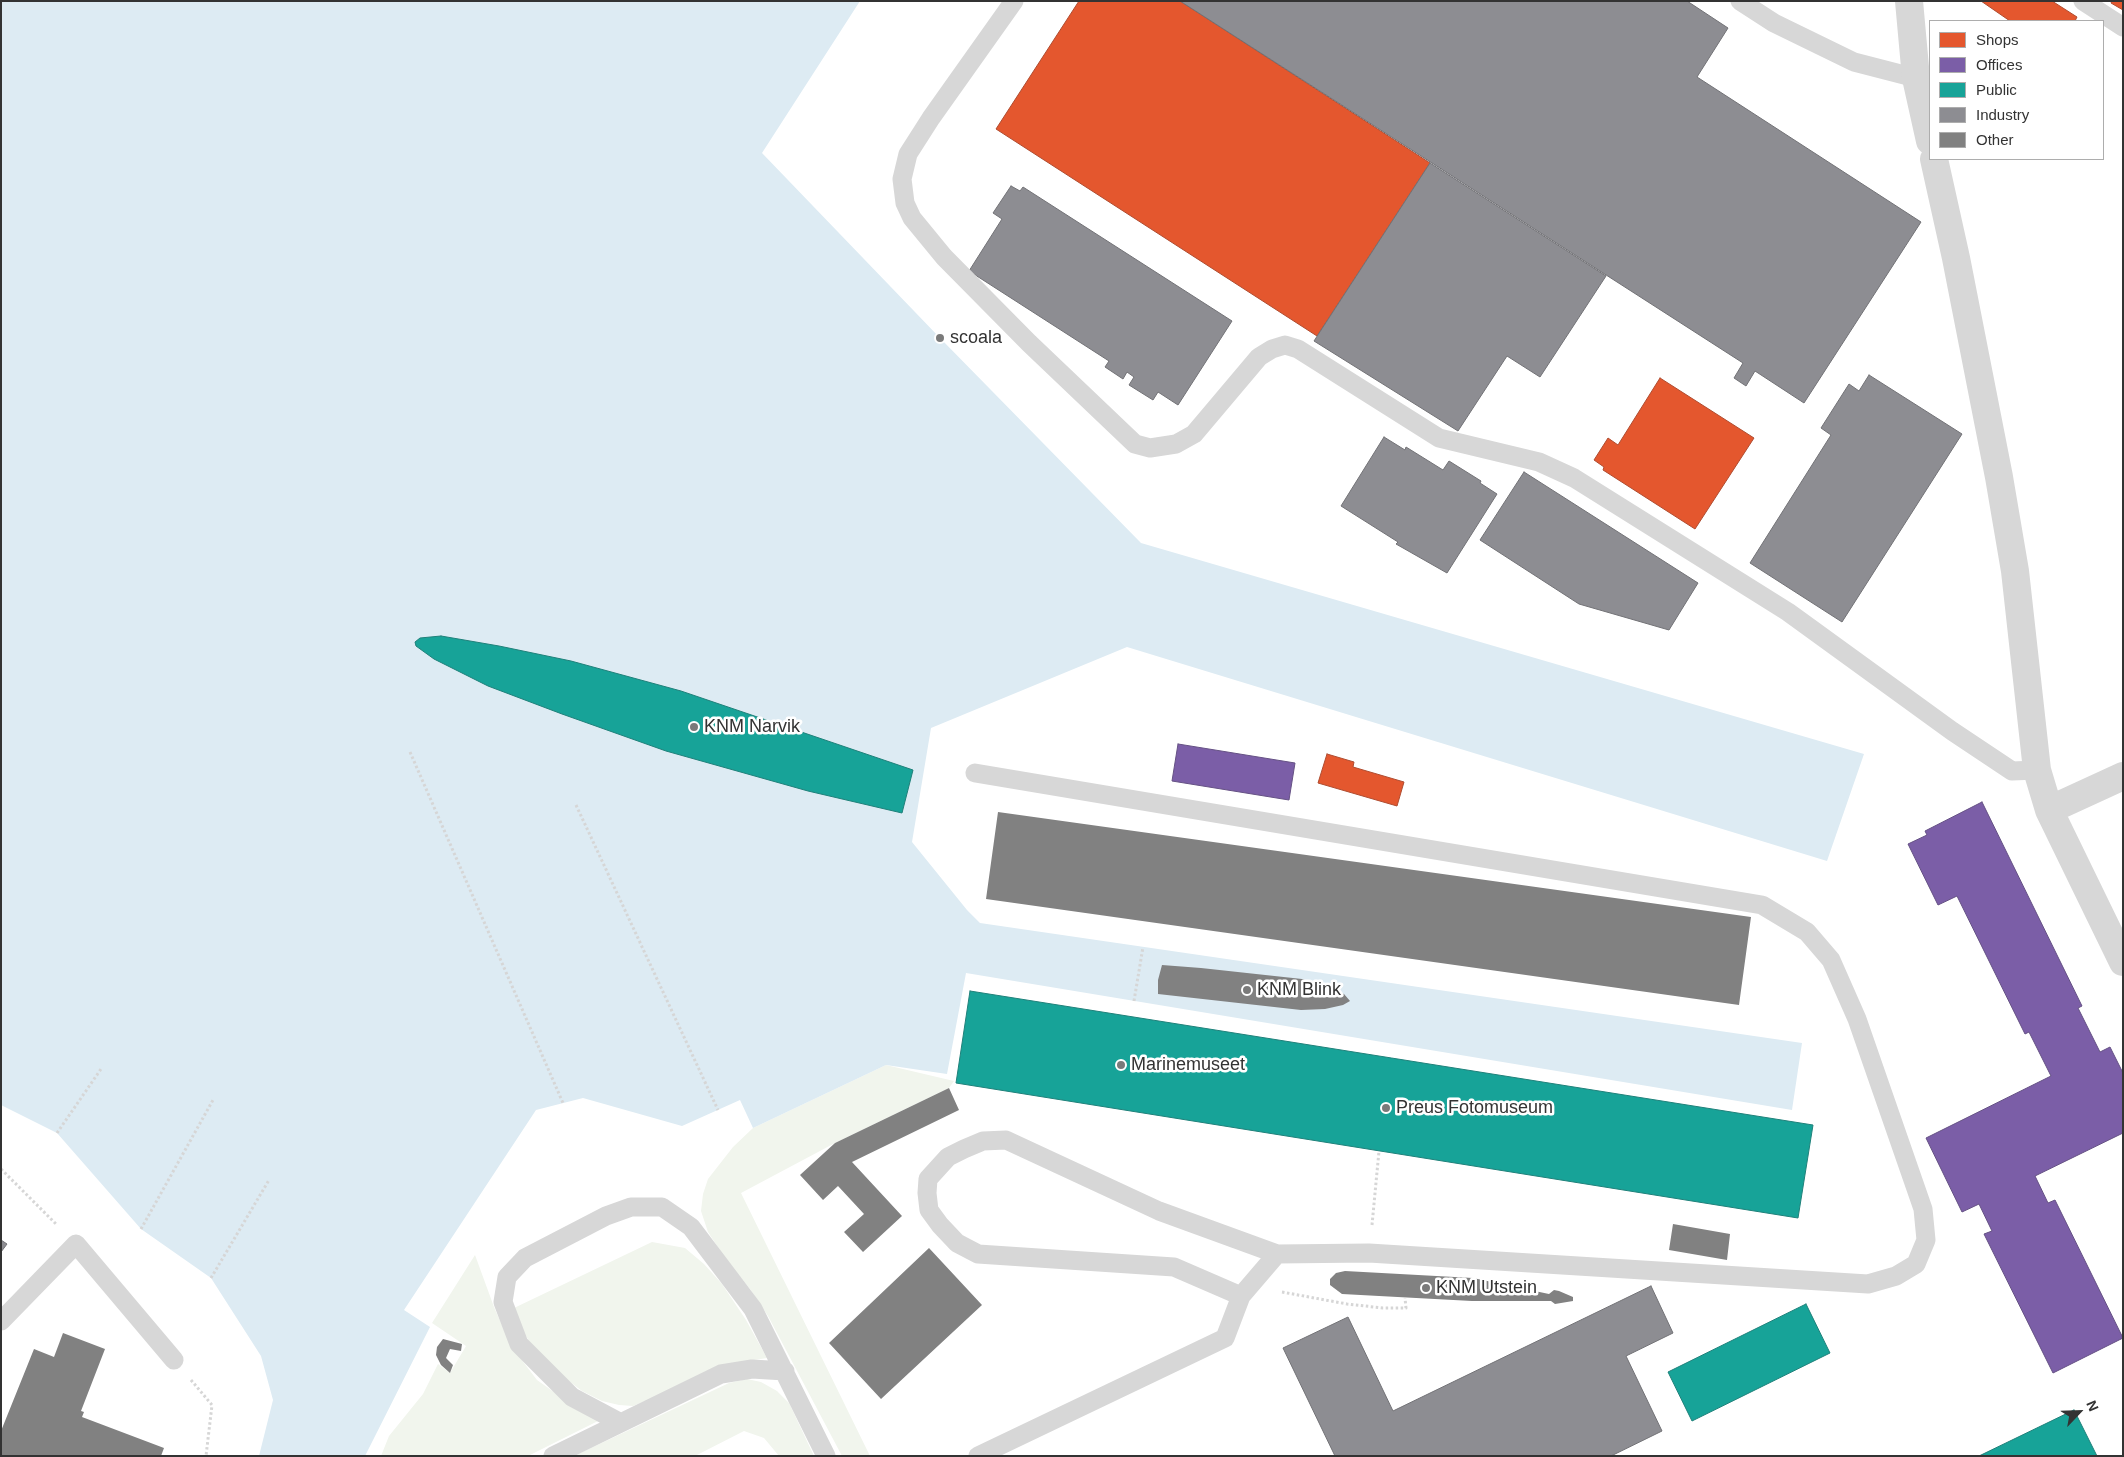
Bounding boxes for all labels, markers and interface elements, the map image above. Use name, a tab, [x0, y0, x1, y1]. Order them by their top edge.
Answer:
legend	[1929, 20, 2104, 160]
text: Shops	[1976, 31, 2019, 48]
text: Offices	[1976, 56, 2022, 73]
text: Public	[1976, 81, 2017, 98]
text: Industry	[1976, 106, 2029, 123]
text: Other	[1976, 131, 2014, 148]
place label: scoala	[950, 327, 1002, 349]
marker: scoala	[934, 332, 946, 344]
place label: KNM Narvik	[704, 716, 800, 738]
marker: KNM Narvik	[688, 721, 700, 733]
place label: KNM Blink	[1257, 979, 1341, 1001]
marker: KNM Blink	[1241, 984, 1253, 996]
place label: Marinemuseet	[1131, 1054, 1245, 1076]
marker: Marinemuseet	[1115, 1059, 1127, 1071]
place label: Preus Fotomuseum	[1396, 1097, 1553, 1119]
marker: Preus Fotomuseum	[1380, 1102, 1392, 1114]
place label: KNM Utstein	[1436, 1277, 1537, 1299]
marker: KNM Utstein	[1420, 1282, 1432, 1294]
north arrow	[2054, 1387, 2104, 1437]
text: N	[2083, 1398, 2102, 1414]

